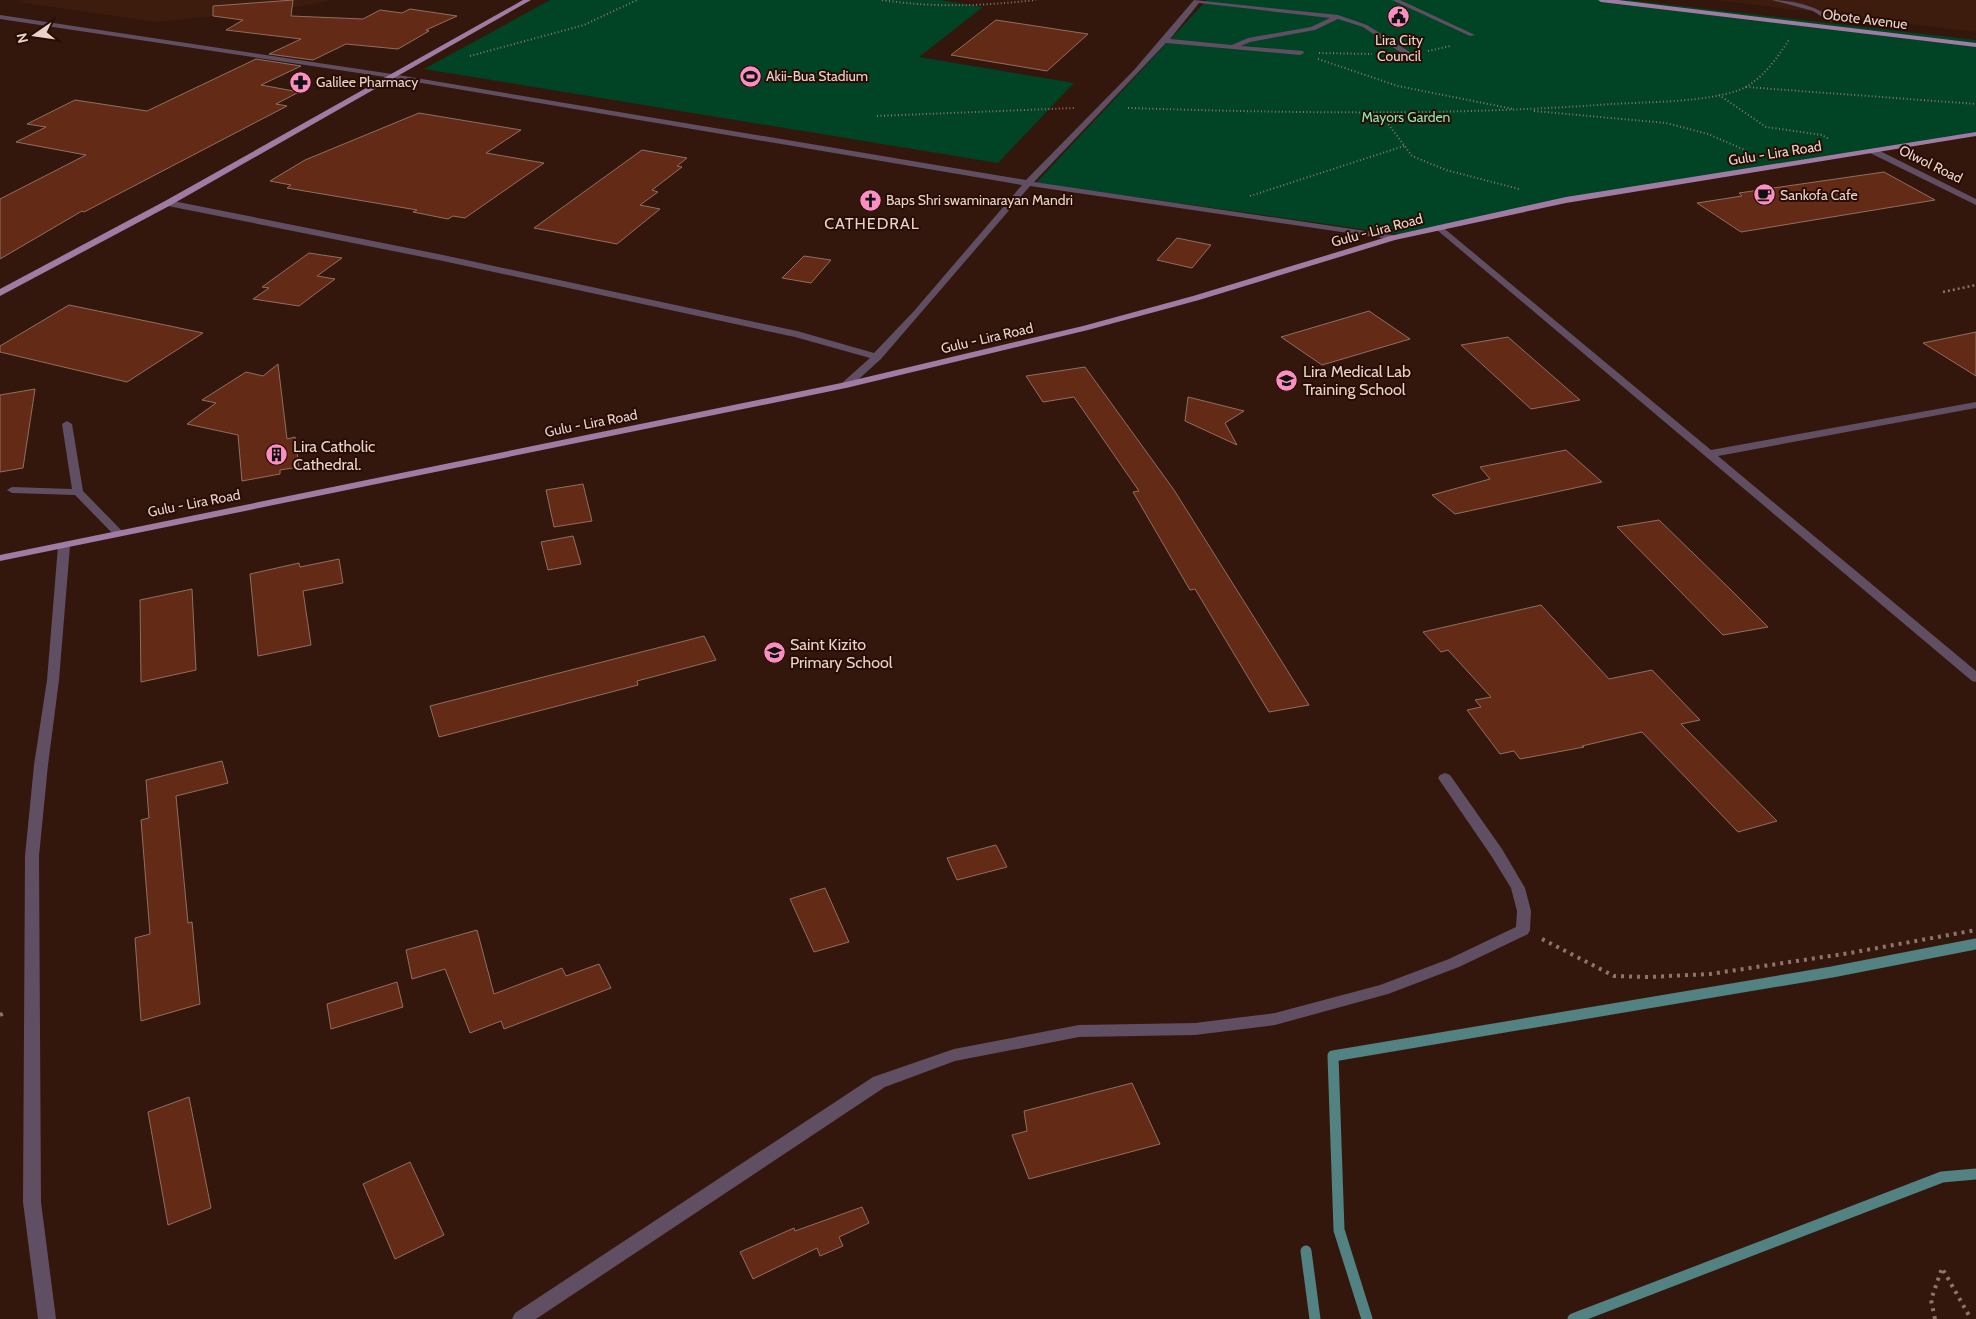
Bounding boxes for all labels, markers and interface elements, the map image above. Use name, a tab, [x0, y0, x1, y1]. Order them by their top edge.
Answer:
public building icon: Lira City Council	[1387, 5, 1411, 29]
street label: Obote Avenue	[1821, 5, 1909, 33]
north arrow	[10, 10, 60, 60]
text: N	[12, 31, 32, 45]
place label: Lira City Council	[1375, 31, 1423, 65]
sports icon: Akii-Bua Stadium	[738, 64, 762, 88]
place label: Akii-Bua Stadium	[766, 67, 868, 85]
pharmacy icon: Galilee Pharmacy	[288, 70, 312, 94]
place label: Galilee Pharmacy	[316, 73, 418, 91]
park label: Mayors Garden	[1362, 108, 1451, 126]
street label: Gulu - Lira Road	[1727, 137, 1823, 169]
street label: Olwol Road	[1896, 141, 1966, 187]
cafe icon: Sankofa Cafe	[1752, 183, 1776, 207]
place label: Sankofa Cafe	[1780, 186, 1858, 204]
church icon: Baps Shri swaminarayan Mandri	[858, 188, 882, 212]
place label: Baps Shri swaminarayan Mandri	[886, 191, 1073, 209]
street label: Gulu - Lira Road	[1329, 209, 1425, 251]
district label: CATHEDRAL	[824, 214, 920, 233]
street label: Gulu - Lira Road	[939, 319, 1035, 357]
place label: Lira Medical Lab Training School	[1303, 362, 1411, 399]
school or university icon: Lira Medical Lab Training School	[1275, 368, 1299, 392]
street label: Gulu - Lira Road	[543, 405, 639, 441]
place label: Lira Catholic Cathedral.	[293, 437, 375, 474]
building icon: Lira Catholic Cathedral.	[265, 443, 289, 467]
street label: Gulu - Lira Road	[146, 485, 242, 521]
place label: Saint Kizito Primary School	[790, 635, 893, 672]
school or university icon: Saint Kizito Primary School	[762, 641, 786, 665]

